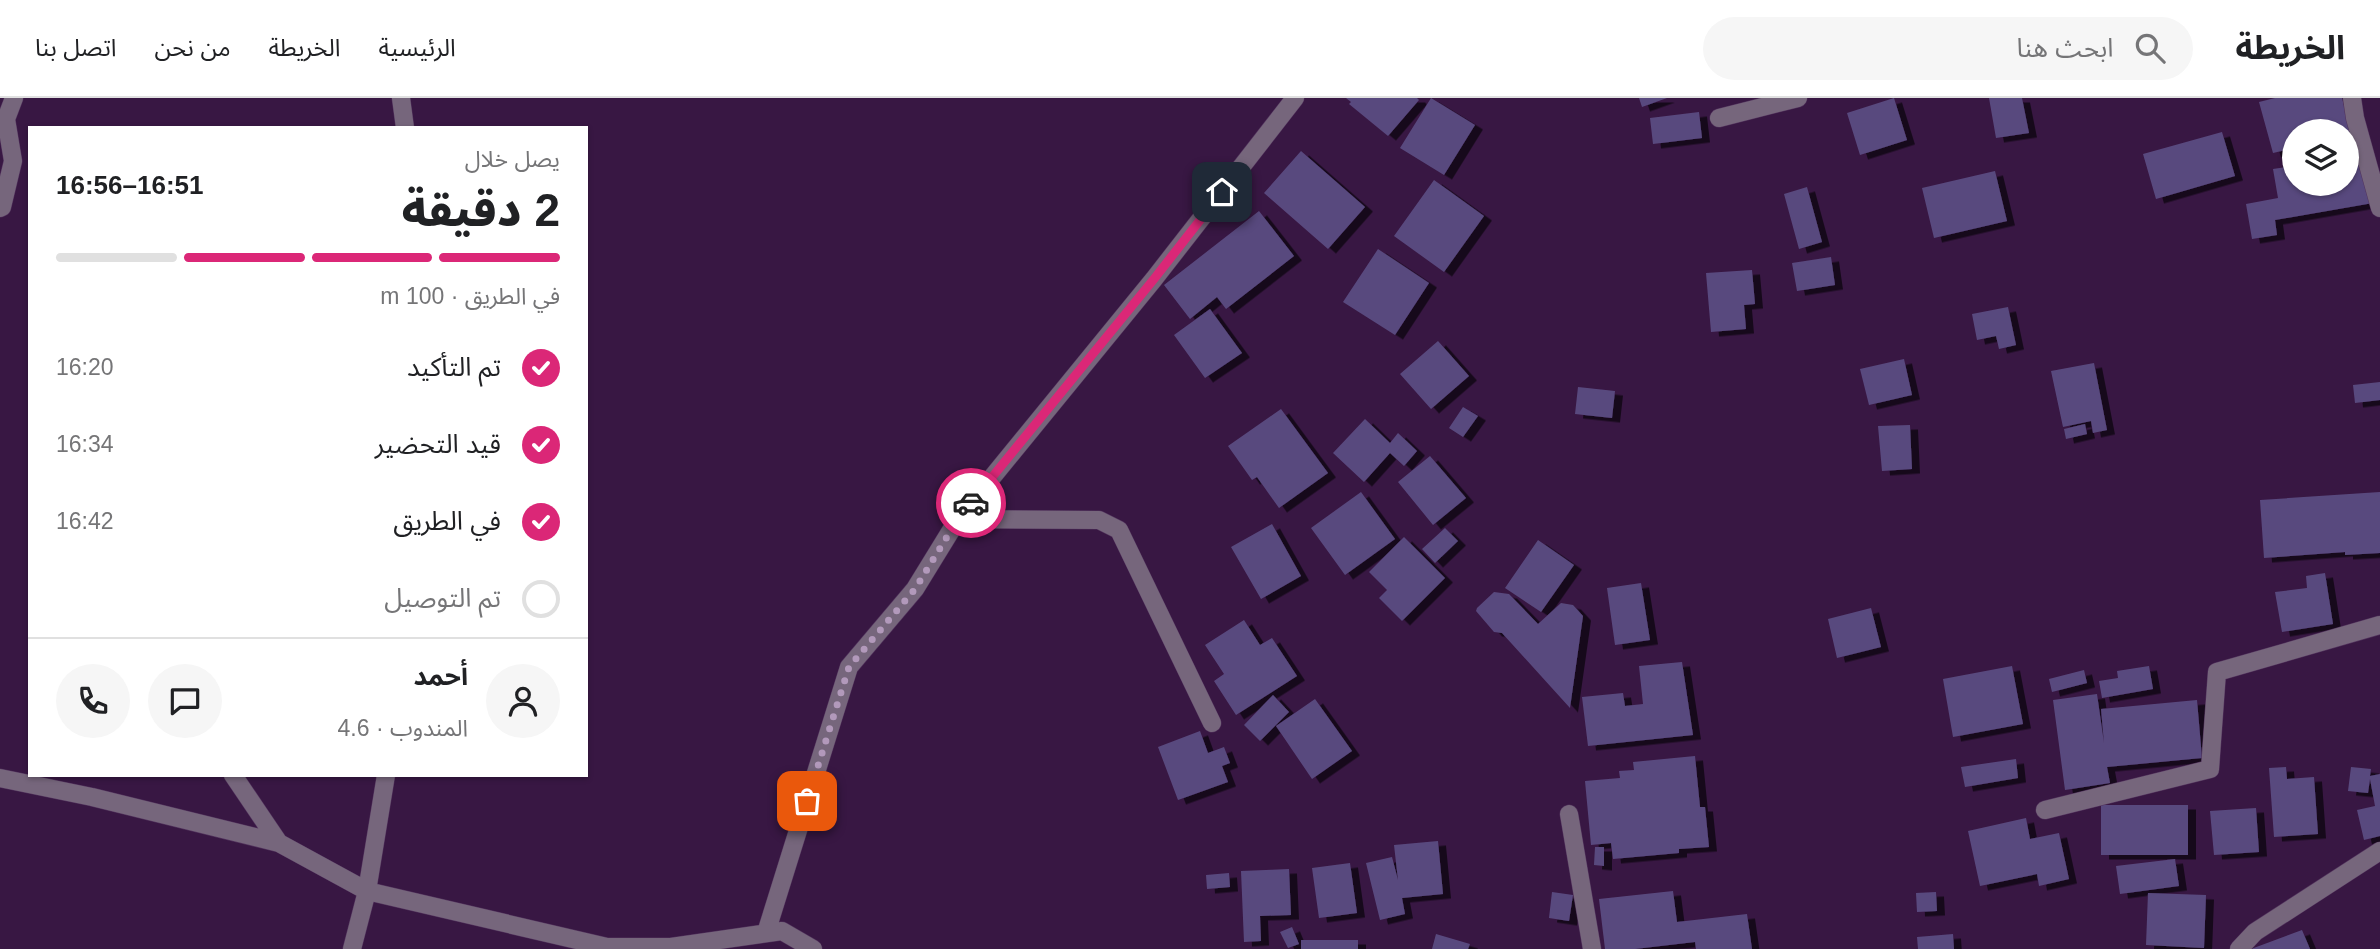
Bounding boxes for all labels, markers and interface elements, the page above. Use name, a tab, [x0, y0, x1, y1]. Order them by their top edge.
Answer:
search box	[1703, 17, 2193, 80]
icon: search	[2131, 29, 2169, 67]
text: الخريطة	[2235, 29, 2345, 66]
text: ابحث هنا	[2017, 33, 2113, 63]
text: اتصل بنا	[35, 34, 117, 61]
text: من نحن	[155, 34, 231, 61]
text: الخريطة	[269, 34, 341, 61]
text: الرئيسية	[379, 34, 456, 61]
map controls	[2282, 119, 2359, 196]
button: layers	[2282, 119, 2359, 196]
text: يصل خلال	[465, 146, 560, 172]
pin	[1192, 162, 1252, 222]
text: 16:51–16:56	[56, 170, 203, 200]
icon: home	[1203, 173, 1241, 211]
text: 2 دقيقة	[402, 184, 560, 236]
text: في الطريق · 100 m	[380, 283, 560, 309]
icon: check	[522, 349, 560, 387]
text: تم التأكيد	[407, 352, 501, 382]
text: 16:20	[56, 354, 114, 380]
icon: check	[522, 426, 560, 464]
text: قيد التحضير	[375, 429, 501, 459]
text: 16:34	[56, 431, 114, 457]
courier	[936, 468, 1006, 538]
icon: car	[952, 484, 990, 522]
icon: check	[522, 503, 560, 541]
text: في الطريق	[393, 506, 501, 536]
text: 16:42	[56, 508, 114, 534]
text: تم التوصيل	[384, 583, 501, 613]
text: أحمد	[414, 661, 468, 691]
button: phone	[56, 664, 130, 738]
button: chat	[148, 664, 222, 738]
button: person	[486, 664, 560, 738]
text: المندوب · 4.6	[338, 715, 468, 741]
pin	[777, 771, 837, 831]
icon: bag	[788, 782, 826, 820]

